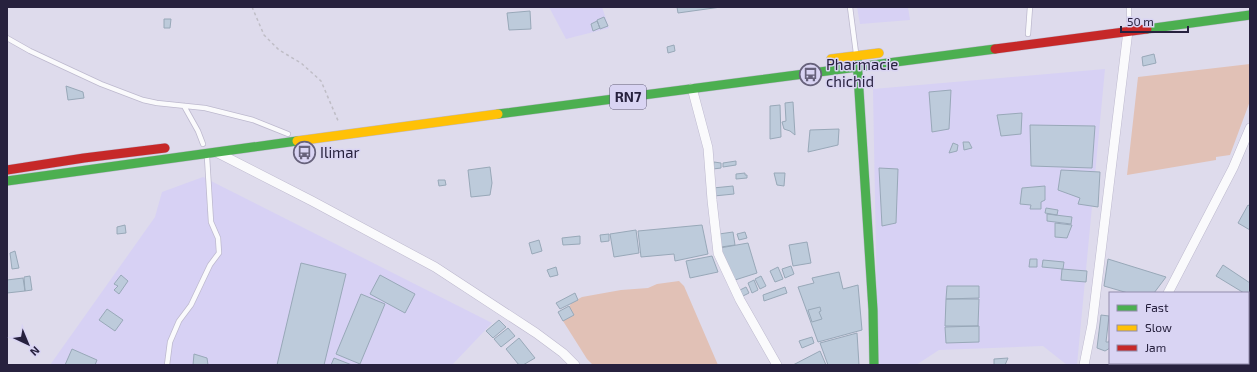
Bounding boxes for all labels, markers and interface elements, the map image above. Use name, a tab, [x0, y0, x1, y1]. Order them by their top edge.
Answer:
scale bar	[1121, 8, 1188, 34]
text: 50 m	[1127, 14, 1154, 28]
place label: Pharmacie chichid	[826, 55, 898, 90]
bus stop icon: Pharmacie chichid	[798, 61, 824, 87]
road number: RN7	[610, 85, 646, 109]
bus stop icon: Ilimar	[292, 140, 318, 166]
place label: Ilimar	[320, 143, 360, 161]
legend	[1109, 292, 1249, 364]
text: Fast	[1145, 300, 1169, 314]
text: Slow	[1145, 320, 1172, 334]
north arrow	[8, 324, 48, 364]
text: Jam	[1145, 340, 1166, 354]
text: N	[28, 344, 43, 359]

